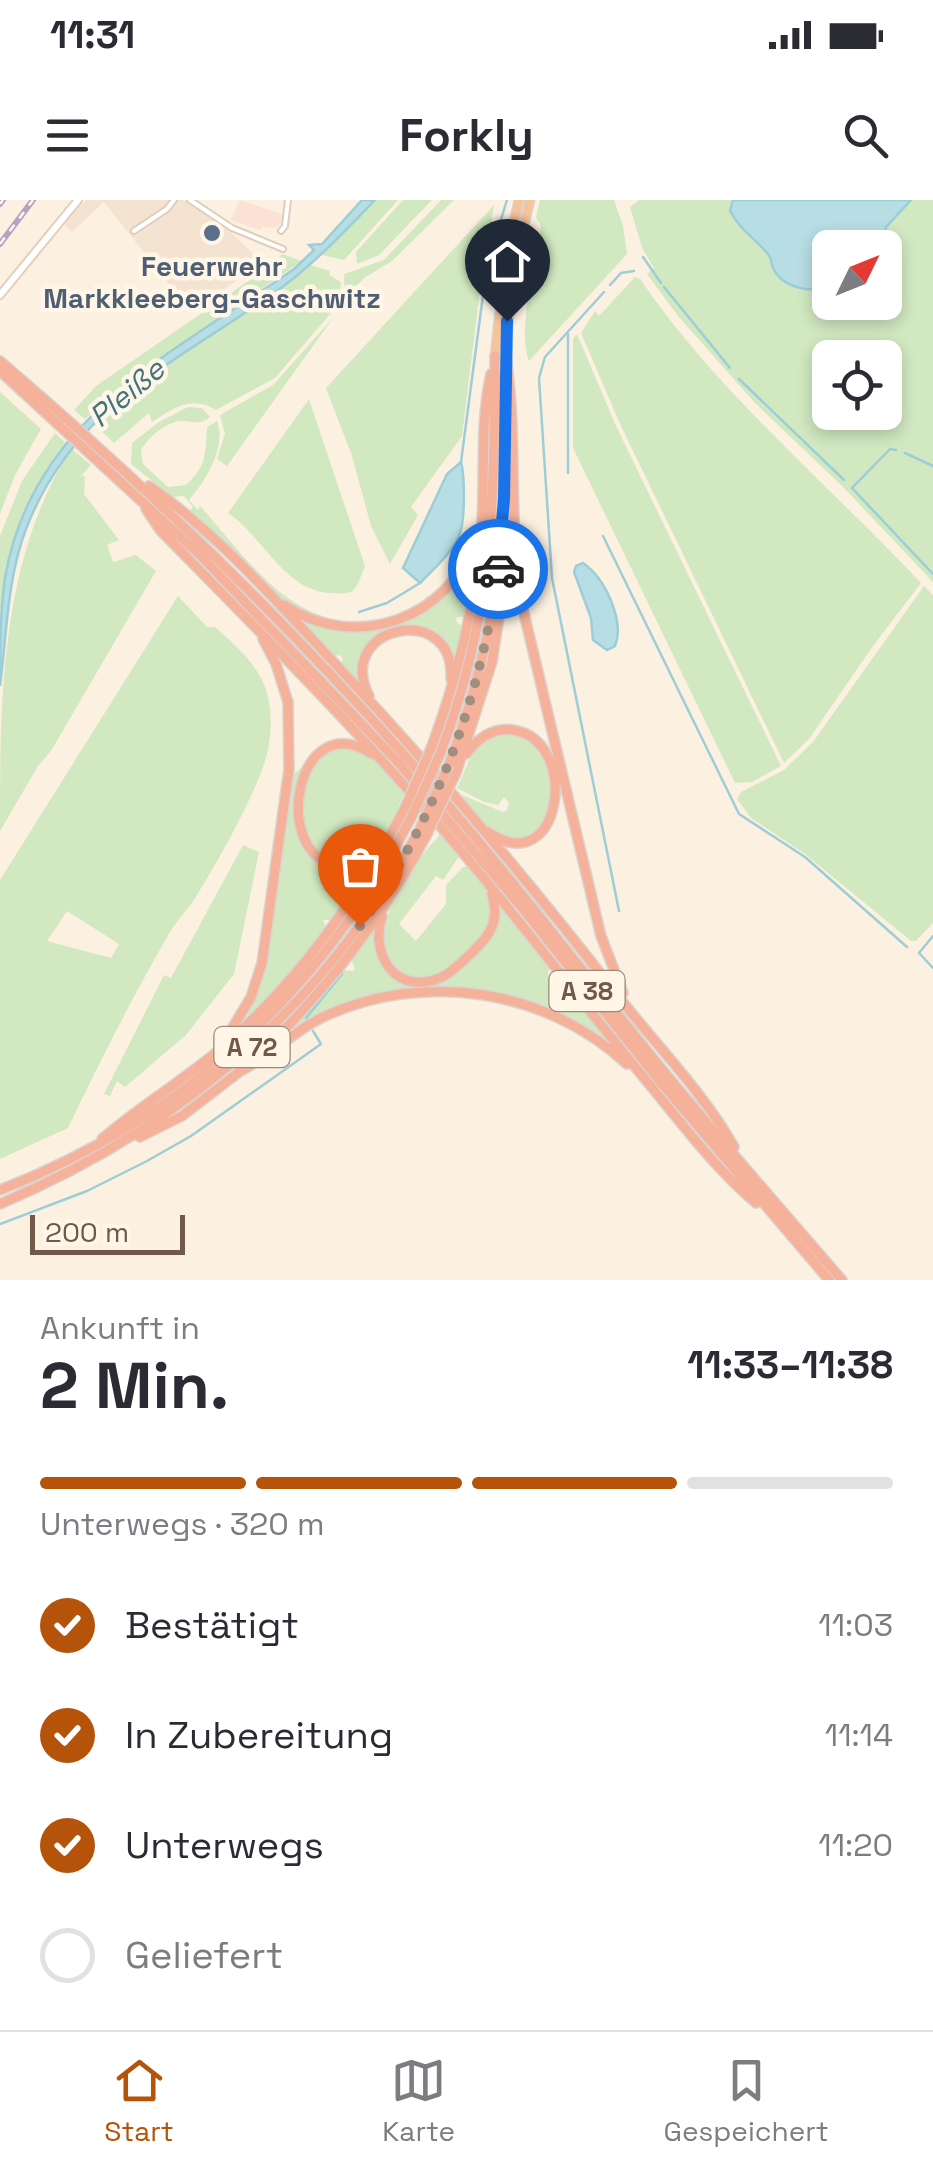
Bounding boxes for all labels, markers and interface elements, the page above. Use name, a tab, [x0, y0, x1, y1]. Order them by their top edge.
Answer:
text: 11:31	[50, 11, 135, 59]
text: Forkly	[399, 107, 534, 164]
icon: menu	[40, 108, 95, 163]
icon: search	[838, 108, 893, 163]
pin	[465, 219, 550, 322]
marker: Feuerwehr Markkleeberg-Gaschwitz	[201, 222, 223, 244]
north arrow	[812, 230, 902, 320]
map controls	[812, 230, 902, 430]
icon: home	[480, 234, 535, 289]
place label: Feuerwehr Markkleeberg-Gaschwitz	[43, 248, 381, 316]
button: locate	[812, 340, 902, 430]
water label: Pleiße	[81, 349, 174, 436]
courier	[448, 519, 548, 619]
icon: car	[471, 542, 526, 597]
pin	[318, 824, 403, 927]
icon: bag	[333, 839, 388, 894]
road number: A 38	[550, 971, 624, 1011]
road number: A 72	[214, 1027, 290, 1067]
scale bar	[30, 1210, 185, 1254]
text: 200 m	[45, 1214, 129, 1250]
text: Ankunft in	[40, 1308, 200, 1348]
text: 11:33–11:38	[687, 1341, 893, 1389]
text: 2 Min.	[40, 1344, 229, 1427]
text: Unterwegs · 320 m	[40, 1504, 325, 1544]
icon: check	[40, 1598, 95, 1653]
text: Bestätigt	[125, 1601, 299, 1649]
text: 11:03	[818, 1605, 893, 1645]
icon: check	[40, 1708, 95, 1763]
text: In Zubereitung	[125, 1711, 393, 1759]
text: 11:14	[825, 1715, 893, 1755]
icon: check	[40, 1818, 95, 1873]
text: Unterwegs	[125, 1821, 324, 1869]
text: 11:20	[818, 1825, 893, 1865]
text: Geliefert	[125, 1931, 283, 1979]
tab: Start	[104, 2053, 174, 2149]
tab: Karte	[382, 2053, 455, 2149]
tab: Gespeichert	[664, 2053, 829, 2149]

